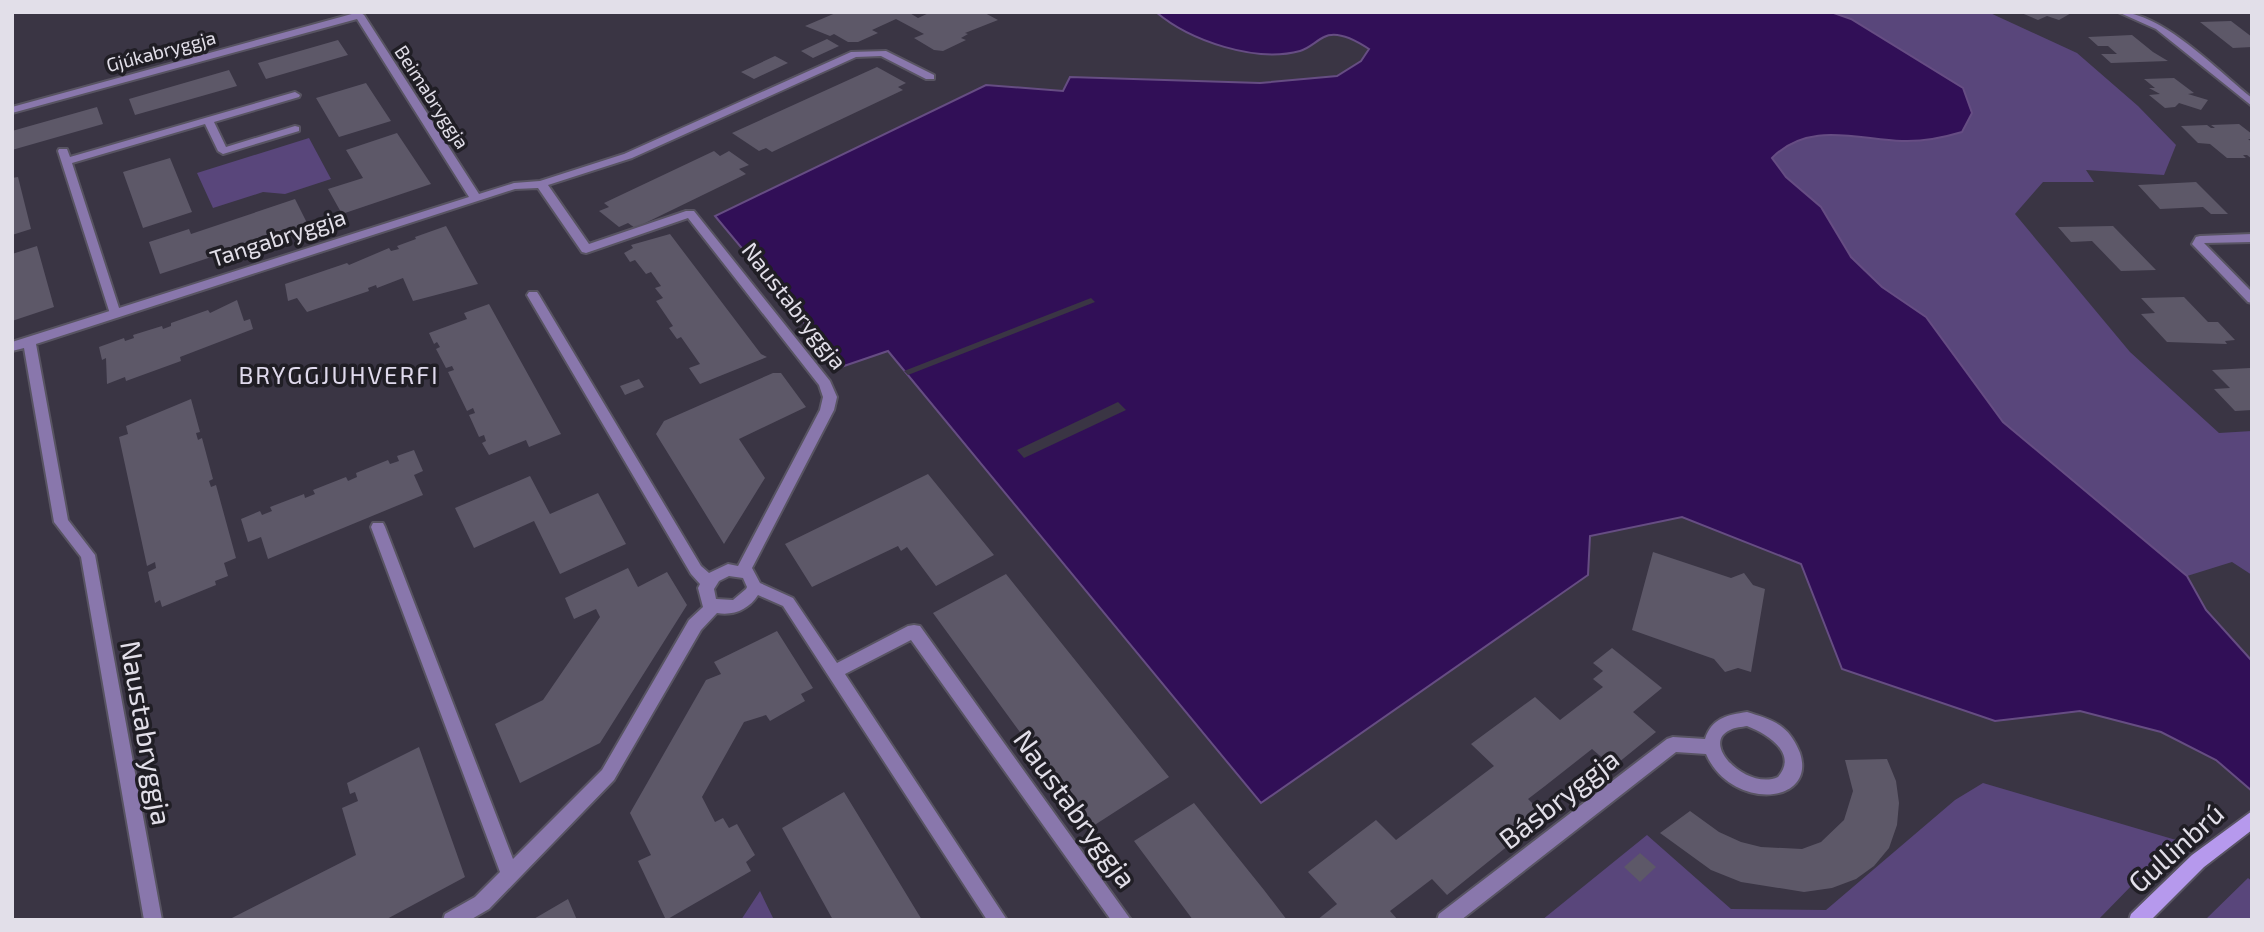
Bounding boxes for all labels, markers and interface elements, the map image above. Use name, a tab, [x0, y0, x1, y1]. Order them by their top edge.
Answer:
street label: Gjúkabryggja	[104, 25, 218, 76]
street label: Beimabryggja	[390, 41, 474, 153]
street label: Tangabryggja	[206, 202, 349, 272]
street label: Naustabryggja	[737, 236, 853, 374]
district label: BRYGGJUHVERFI	[238, 360, 440, 389]
street label: Naustabryggja	[114, 638, 180, 828]
street label: Naustabryggja	[1007, 723, 1144, 894]
street label: Básbryggja	[1492, 741, 1625, 855]
street label: Gullinbrú	[2121, 796, 2230, 899]

